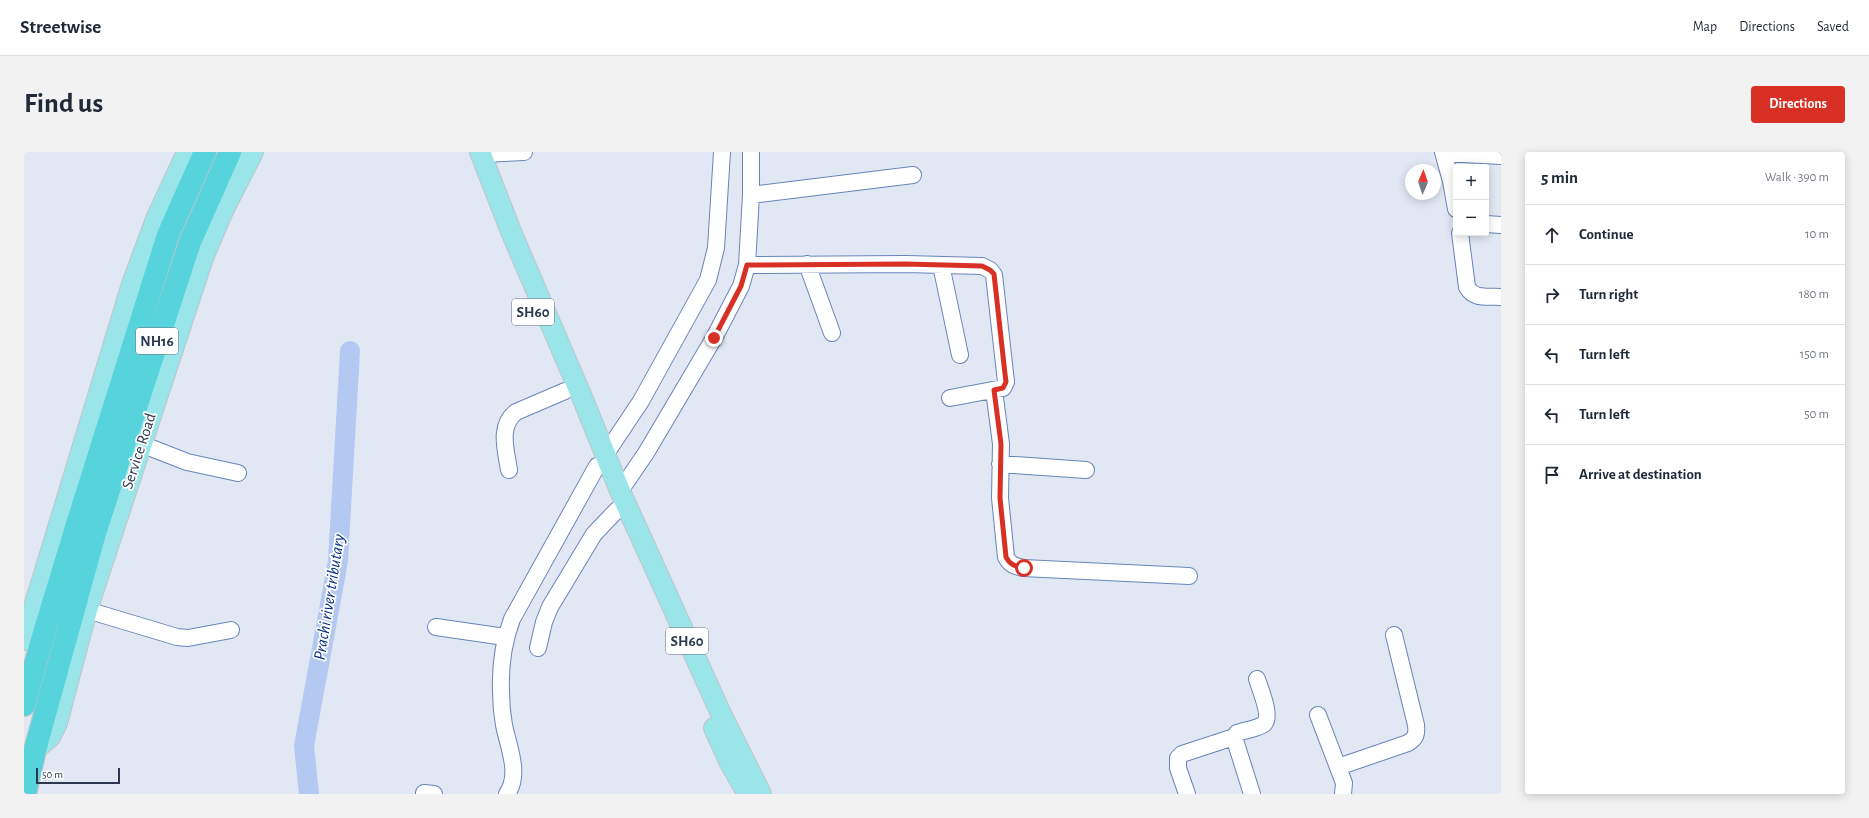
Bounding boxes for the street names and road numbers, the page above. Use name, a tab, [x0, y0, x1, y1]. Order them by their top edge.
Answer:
road number: SH60	[512, 299, 554, 325]
road number: NH16	[136, 328, 178, 354]
street label: Service Road	[119, 411, 159, 491]
road number: SH60	[666, 628, 708, 654]

